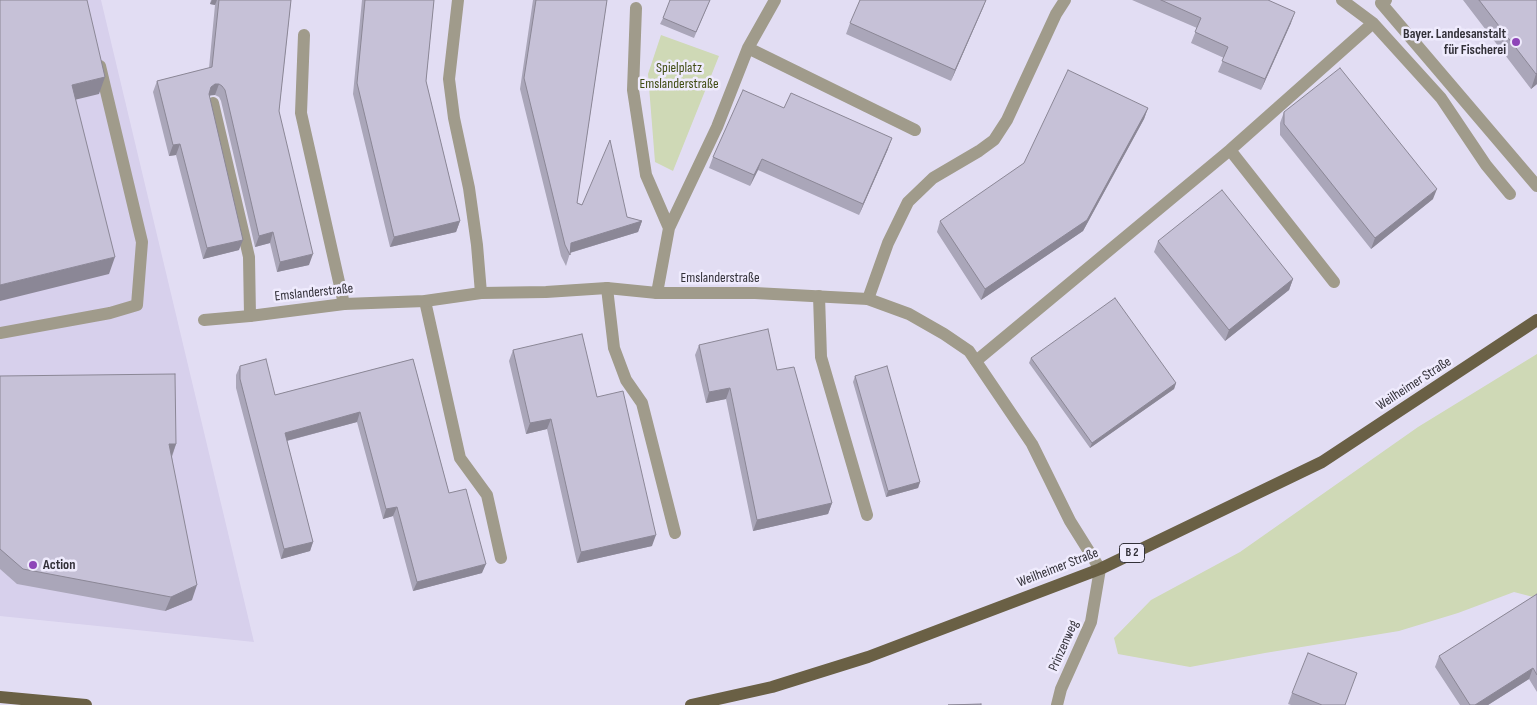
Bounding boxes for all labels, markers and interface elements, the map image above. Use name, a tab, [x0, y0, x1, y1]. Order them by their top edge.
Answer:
place label: Bayer. Landesanstalt für Fischerei	[1403, 26, 1506, 58]
marker: Bayer. Landesanstalt für Fischerei	[1510, 36, 1522, 48]
park label: Spielplatz Emslanderstraße	[639, 60, 719, 92]
street label: Emslanderstraße	[680, 270, 760, 286]
street label: Emslanderstraße	[274, 281, 354, 305]
street label: Weilheimer Straße	[1373, 354, 1455, 414]
road number: B 2	[1120, 544, 1144, 562]
street label: Weilheimer Straße	[1015, 545, 1101, 591]
place label: Action	[43, 557, 75, 573]
marker: Action	[27, 559, 39, 571]
street label: Prinzenweg	[1045, 618, 1083, 674]

